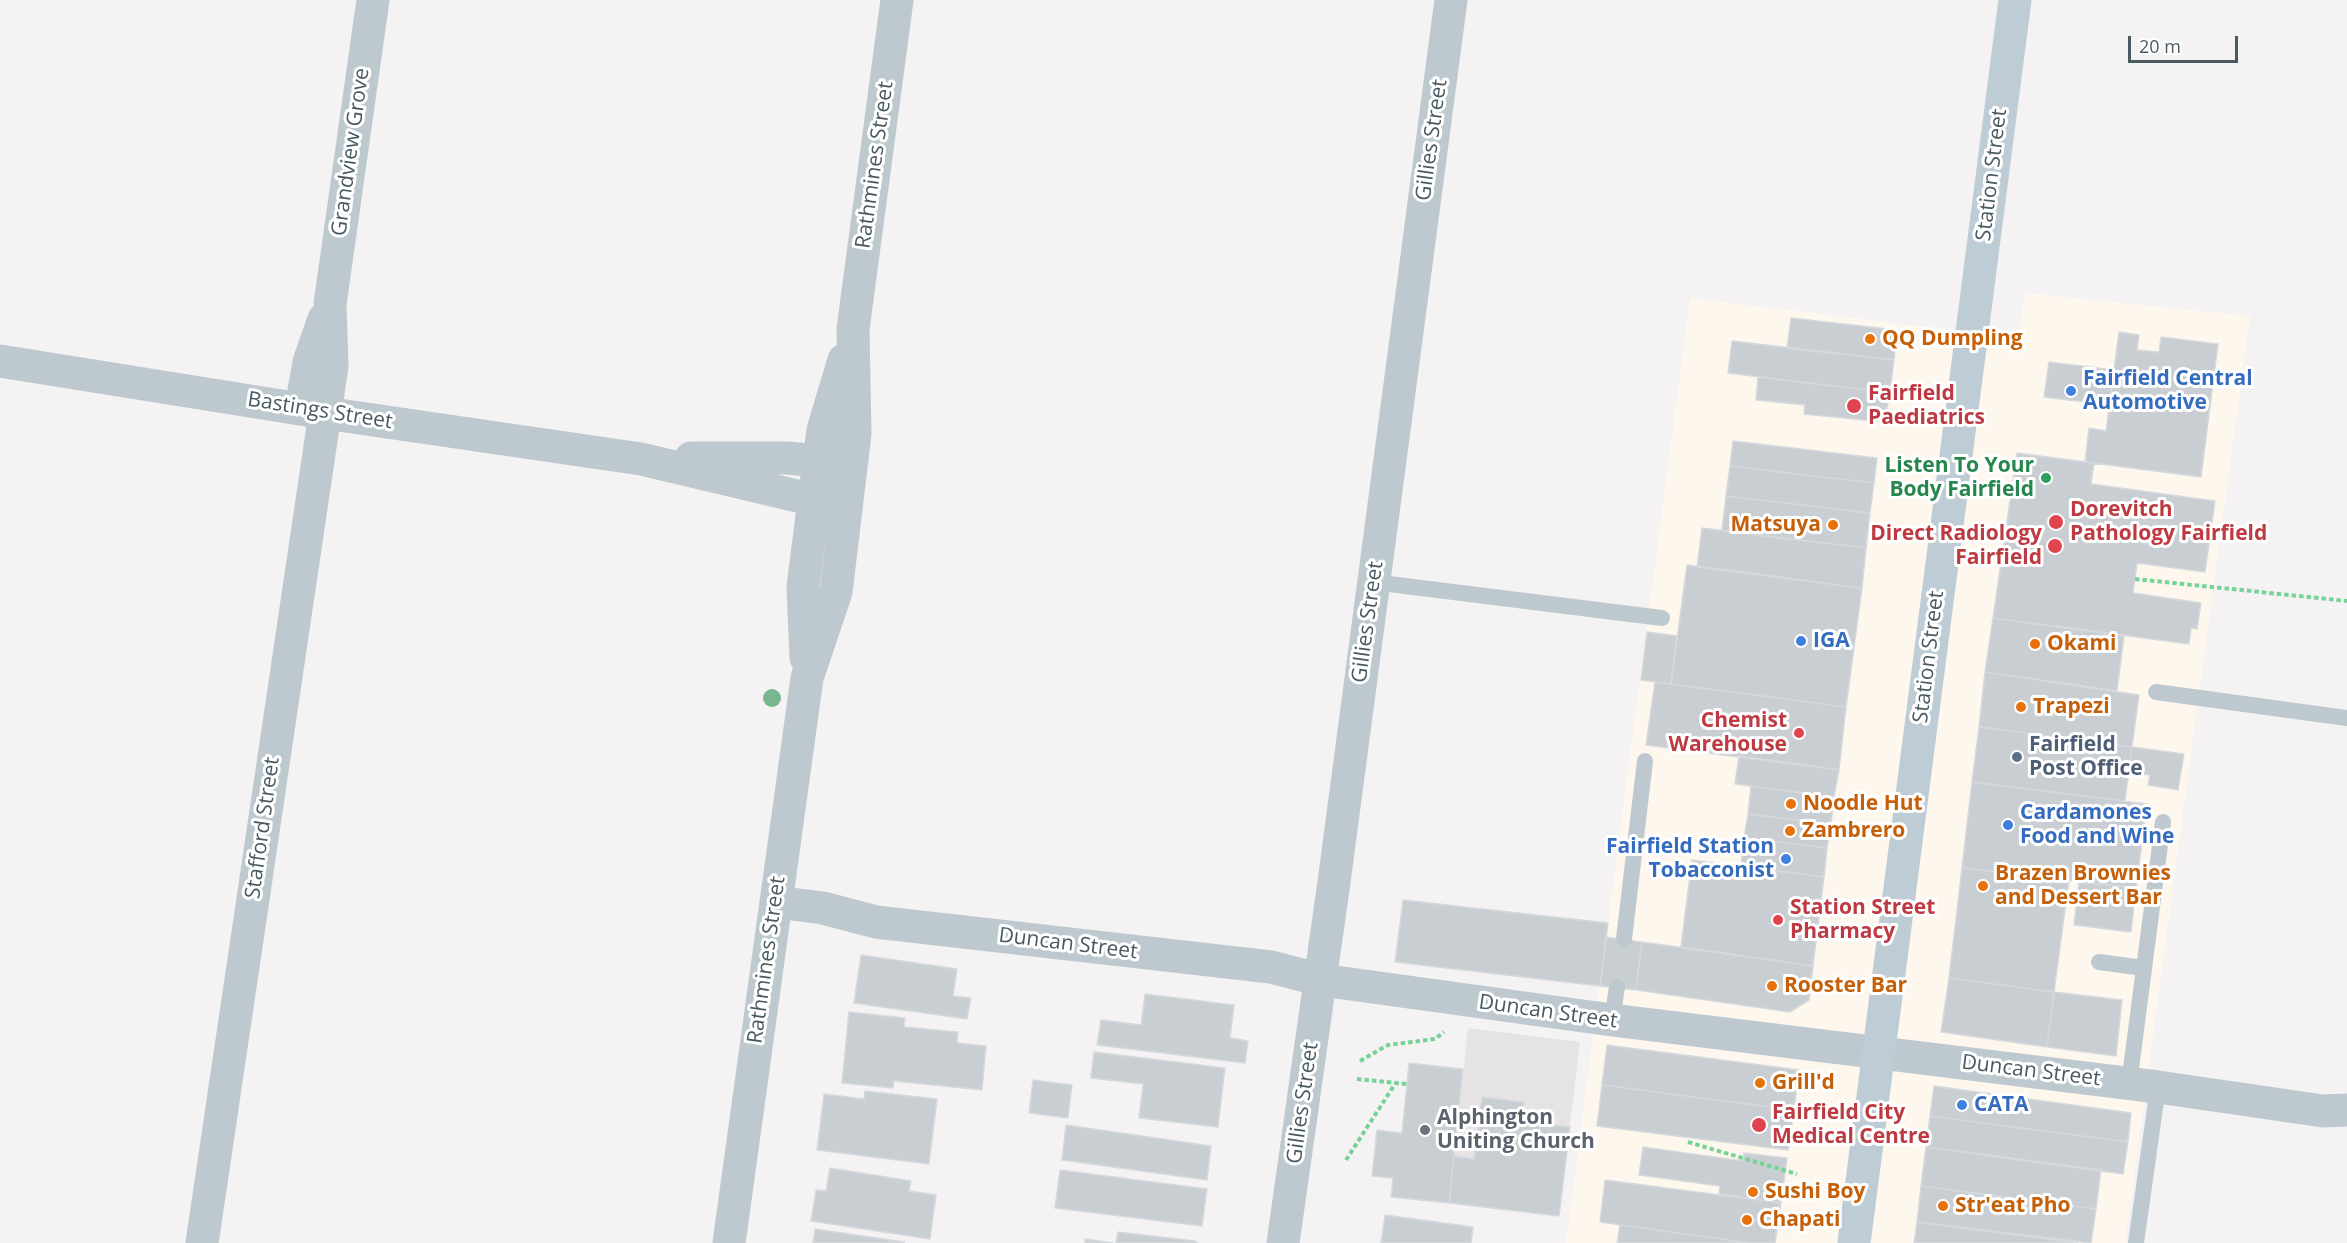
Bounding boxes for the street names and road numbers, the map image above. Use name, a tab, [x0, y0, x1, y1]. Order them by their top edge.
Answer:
street label: Grandview Grove	[327, 66, 375, 238]
street label: Gillies Street	[1411, 78, 1453, 202]
street label: Rathmines Street	[851, 80, 899, 250]
street label: Station Street	[1971, 107, 2013, 243]
street label: Bastings Street	[246, 387, 394, 435]
street label: Gillies Street	[1347, 560, 1389, 684]
street label: Station Street	[1908, 589, 1950, 725]
street label: Stafford Street	[241, 755, 285, 901]
street label: Rathmines Street	[743, 875, 791, 1045]
street label: Duncan Street	[997, 923, 1139, 965]
street label: Duncan Street	[1477, 990, 1619, 1034]
street label: Gillies Street	[1282, 1041, 1324, 1165]
street label: Duncan Street	[1960, 1050, 2102, 1092]

